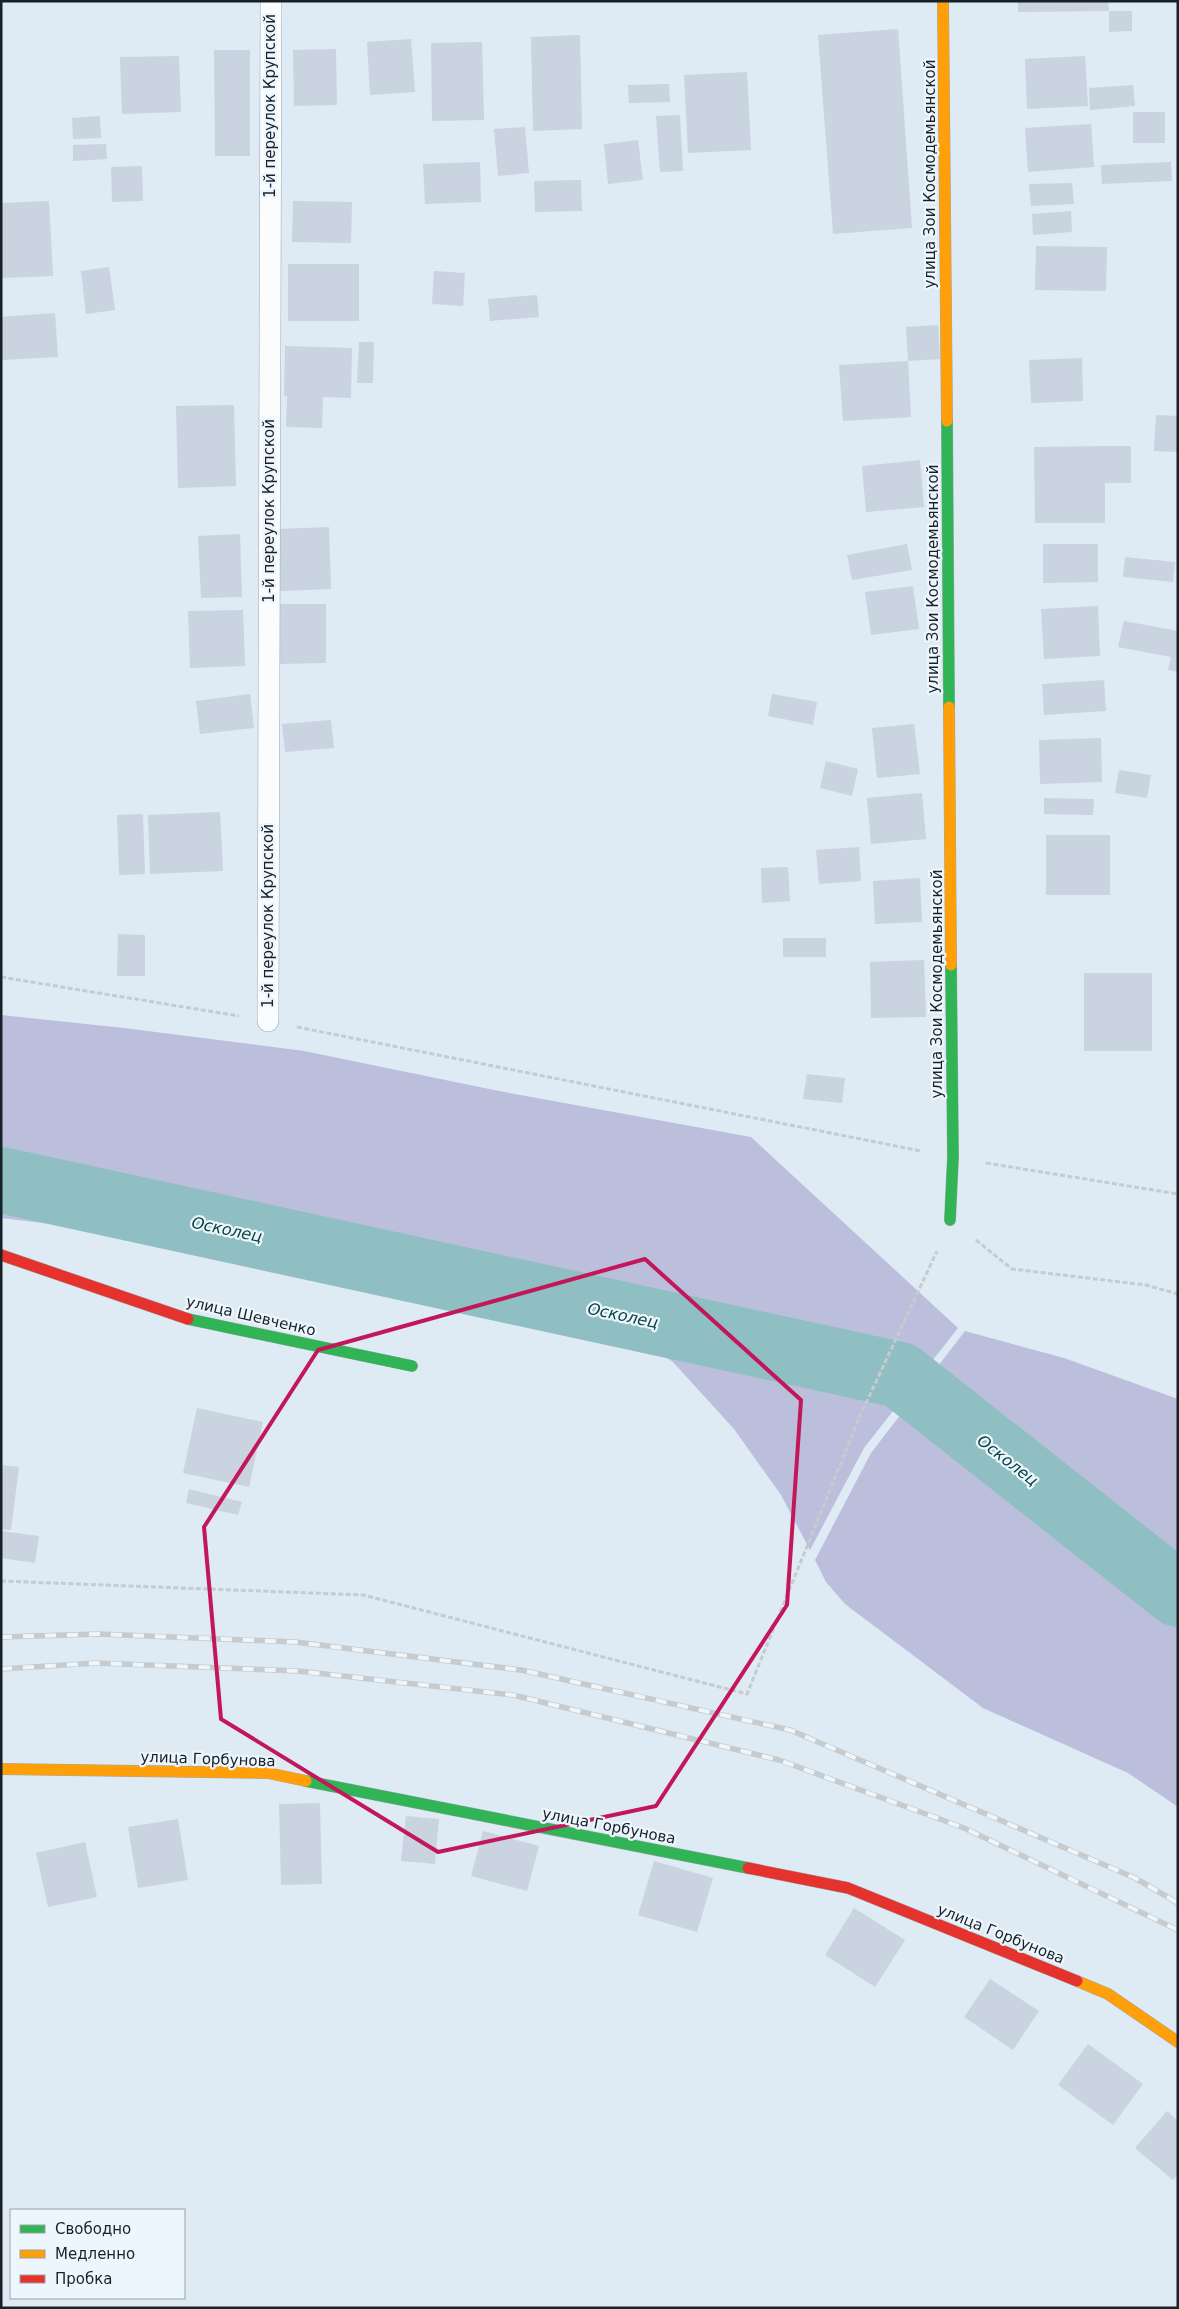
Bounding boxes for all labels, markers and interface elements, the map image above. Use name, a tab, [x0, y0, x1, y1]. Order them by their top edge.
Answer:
street label: 1-й переулок Крупской	[261, 14, 279, 198]
street label: улица Зои Космодемьянской	[921, 59, 939, 289]
street label: 1-й переулок Крупской	[260, 419, 278, 603]
street label: улица Зои Космодемьянской	[924, 464, 942, 694]
street label: 1-й переулок Крупской	[259, 824, 277, 1008]
street label: улица Зои Космодемьянской	[928, 869, 946, 1099]
water label: Осколец	[190, 1213, 264, 1246]
street label: улица Шевченко	[184, 1292, 318, 1340]
water label: Осколец	[586, 1299, 660, 1332]
water label: Осколец	[974, 1431, 1042, 1490]
street label: улица Горбунова	[140, 1748, 276, 1770]
street label: улица Горбунова	[541, 1804, 677, 1848]
street label: улица Горбунова	[935, 1900, 1067, 1968]
legend	[10, 2209, 185, 2299]
text: Свободно	[55, 2220, 131, 2238]
text: Медленно	[55, 2245, 135, 2263]
text: Пробка	[55, 2270, 112, 2288]

